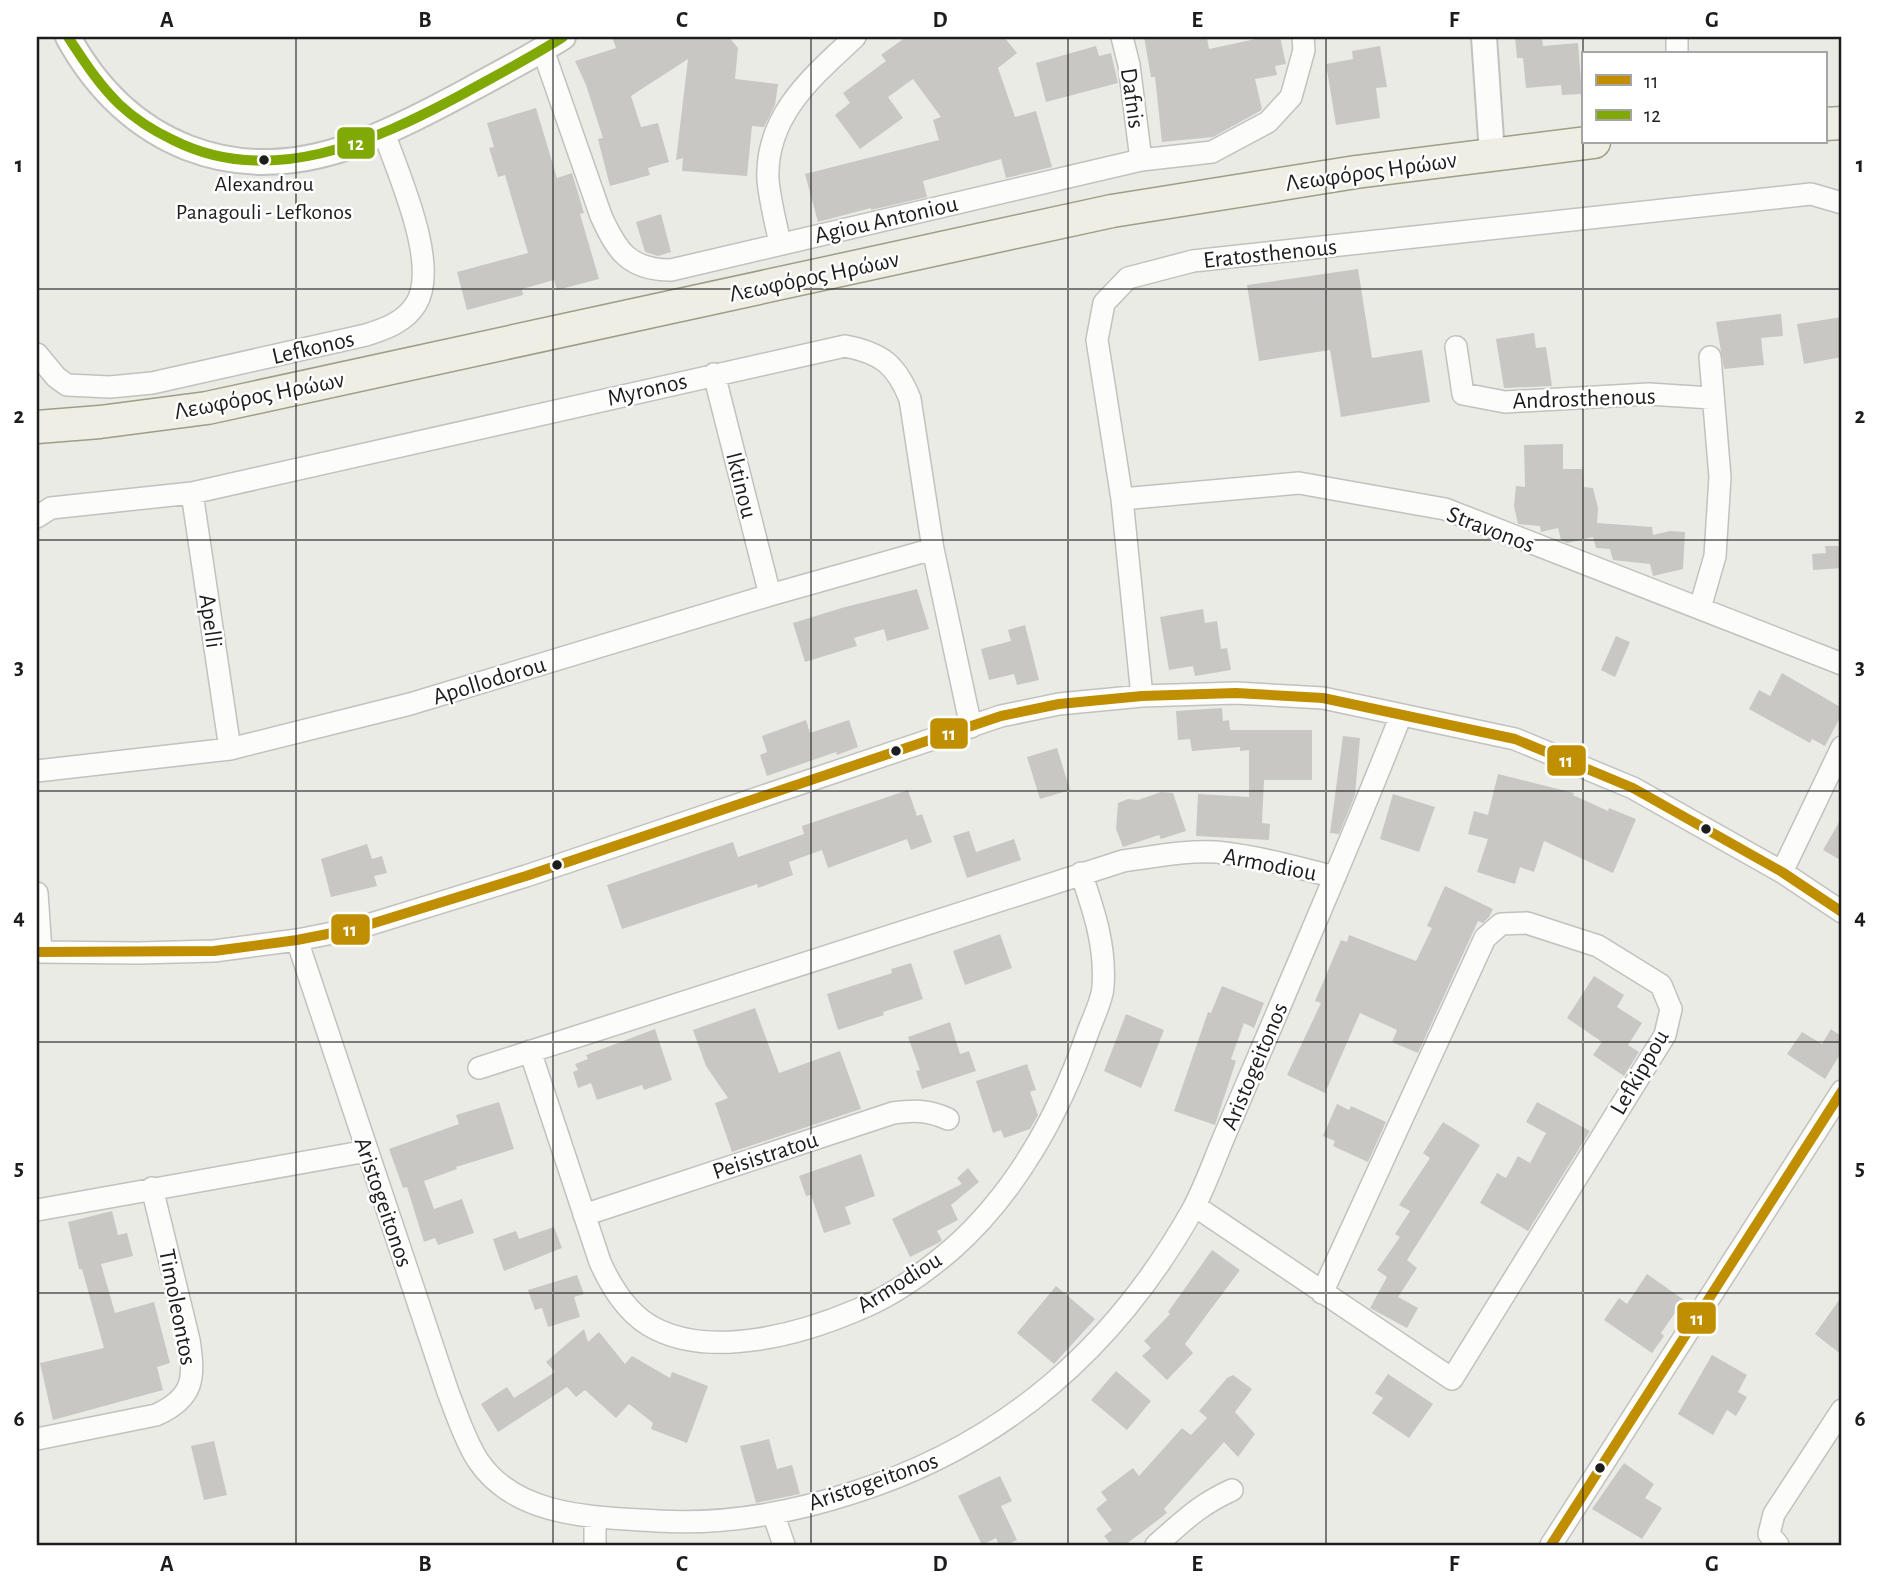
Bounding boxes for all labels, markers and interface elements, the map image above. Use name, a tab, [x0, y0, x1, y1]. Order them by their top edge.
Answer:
text: A	[160, 9, 174, 32]
text: B	[418, 9, 432, 32]
text: C	[676, 9, 688, 32]
text: D	[932, 9, 948, 32]
text: E	[1191, 9, 1203, 32]
text: F	[1449, 9, 1460, 32]
text: G	[1705, 9, 1719, 32]
legend	[1582, 52, 1826, 144]
street label: Dafnis	[1116, 66, 1148, 130]
text: 11	[1644, 71, 1658, 92]
text: 12	[1644, 105, 1661, 126]
line badge: 12	[336, 126, 376, 160]
text: 12	[348, 135, 364, 154]
street label: Λεωφόρος Ηρώων	[1284, 148, 1458, 196]
marker: Alexandrou Panagouli - Lefkonos	[257, 153, 271, 167]
text: 1	[15, 154, 23, 177]
text: 1	[1856, 154, 1864, 177]
place label: Alexandrou Panagouli - Lefkonos	[176, 173, 352, 223]
street label: Agiou Antoniou	[812, 192, 960, 248]
street label: Eratosthenous	[1202, 235, 1338, 273]
street label: Λεωφόρος Ηρώων	[727, 247, 901, 307]
street label: Lefkonos	[270, 327, 357, 369]
street label: Λεωφόρος Ηρώων	[172, 368, 346, 424]
street label: Myronos	[605, 369, 689, 411]
street label: Androsthenous	[1512, 385, 1656, 413]
text: 2	[14, 405, 25, 428]
text: 2	[1855, 405, 1866, 428]
street label: Iktinou	[721, 450, 761, 521]
street label: Stravonos	[1444, 502, 1538, 558]
street label: Apelli	[194, 593, 226, 650]
street label: Apollodorou	[430, 652, 549, 710]
text: 3	[14, 656, 24, 679]
text: 3	[1855, 656, 1865, 679]
line badge: 11	[929, 717, 969, 750]
text: 11	[942, 725, 956, 744]
unlabelled marker	[889, 744, 903, 758]
line badge: 11	[1546, 744, 1587, 777]
text: 11	[1559, 752, 1573, 771]
unlabelled marker	[1699, 822, 1713, 836]
street label: Armodiou	[1221, 844, 1319, 886]
unlabelled marker	[550, 858, 564, 872]
text: 4	[13, 906, 25, 929]
text: 4	[1854, 906, 1866, 929]
line badge: 11	[330, 913, 371, 946]
text: 11	[343, 921, 357, 940]
street label: Aristogeitonos	[1217, 999, 1292, 1134]
street label: Lefkippou	[1606, 1026, 1674, 1119]
street label: Peisistratou	[710, 1128, 821, 1184]
street label: Aristogeitonos	[350, 1134, 416, 1270]
text: 5	[14, 1157, 24, 1180]
text: 5	[1855, 1157, 1865, 1180]
street label: Timoleontos	[154, 1247, 200, 1367]
street label: Armodiou	[853, 1248, 946, 1318]
line badge: 11	[1676, 1301, 1717, 1335]
text: 11	[1690, 1310, 1704, 1329]
text: 6	[13, 1408, 25, 1431]
text: 6	[1854, 1408, 1866, 1431]
street label: Aristogeitonos	[805, 1449, 941, 1515]
unlabelled marker	[1593, 1461, 1607, 1475]
text: A	[160, 1553, 174, 1576]
text: B	[418, 1553, 432, 1576]
text: C	[676, 1553, 688, 1576]
text: D	[932, 1553, 948, 1576]
text: E	[1191, 1553, 1203, 1576]
text: F	[1449, 1553, 1460, 1576]
text: G	[1705, 1553, 1719, 1576]

